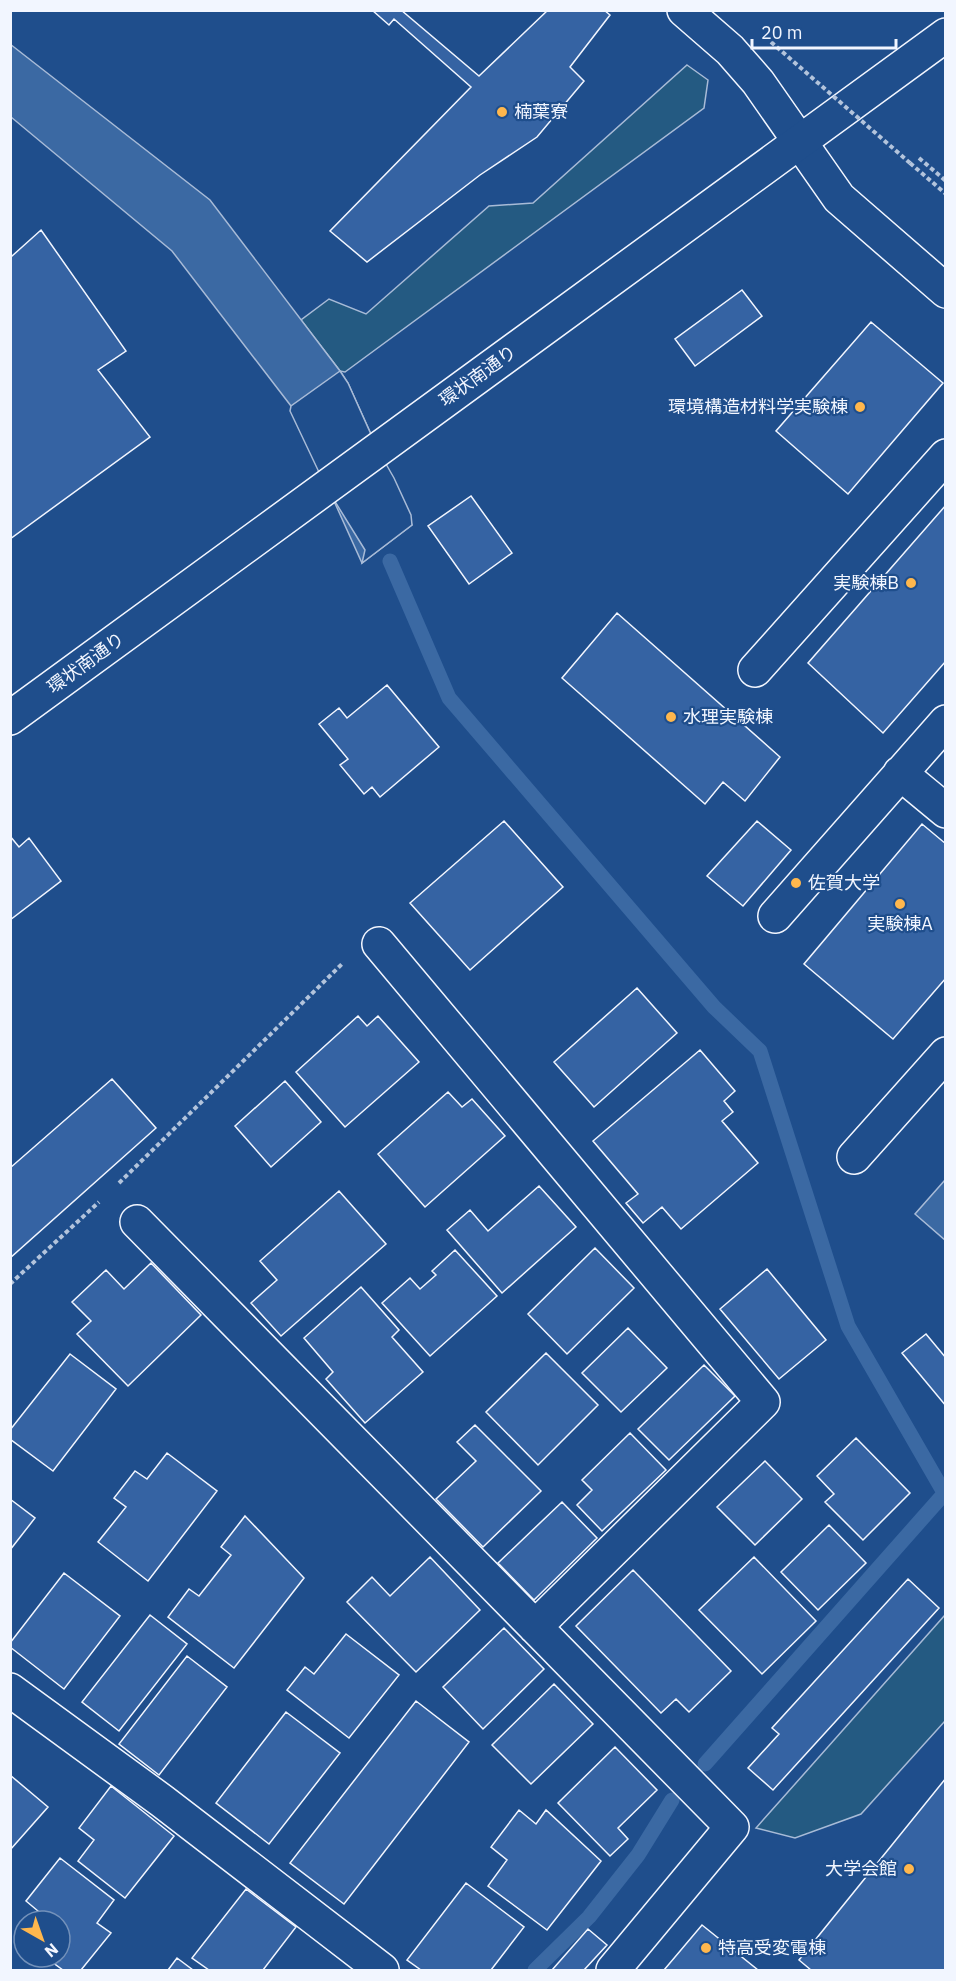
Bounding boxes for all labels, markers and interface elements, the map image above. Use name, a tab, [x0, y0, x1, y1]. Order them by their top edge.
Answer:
scale bar	[752, 12, 896, 50]
text: 20 m	[761, 21, 803, 44]
place label: 楠葉寮	[514, 100, 568, 123]
marker: 楠葉寮	[495, 105, 509, 119]
street label: 環状南通り	[435, 340, 521, 411]
place label: 環境構造材料学実験棟	[668, 395, 848, 418]
marker: 環境構造材料学実験棟	[853, 400, 867, 414]
place label: 実験棟B	[833, 571, 899, 594]
marker: 実験棟B	[904, 576, 918, 590]
street label: 環状南通り	[43, 627, 129, 698]
place label: 水理実験棟	[683, 705, 773, 728]
marker: 水理実験棟	[664, 710, 678, 724]
place label: 佐賀大学	[808, 871, 880, 894]
marker: 佐賀大学	[789, 876, 803, 890]
marker: 実験棟A	[893, 897, 907, 911]
place label: 実験棟A	[867, 912, 933, 935]
place label: 大学会館	[825, 1857, 897, 1880]
marker: 大学会館	[902, 1862, 916, 1876]
north arrow	[12, 1909, 72, 1969]
place label: 特高受変電棟	[718, 1936, 826, 1959]
text: N	[41, 1939, 63, 1962]
marker: 特高受変電棟	[699, 1941, 713, 1955]

